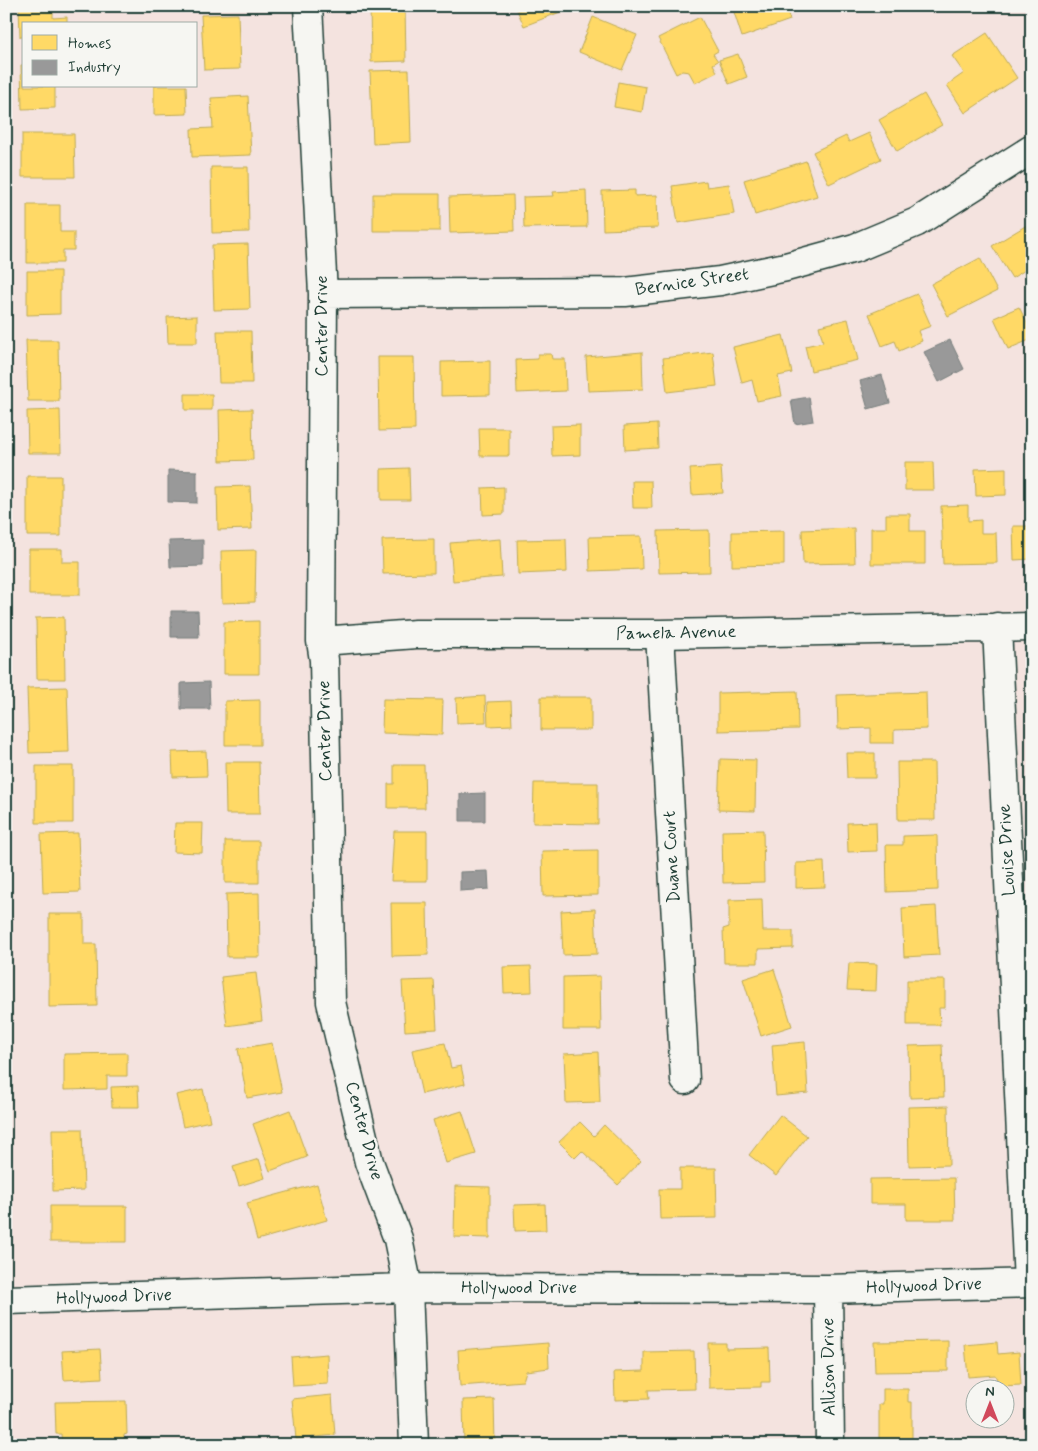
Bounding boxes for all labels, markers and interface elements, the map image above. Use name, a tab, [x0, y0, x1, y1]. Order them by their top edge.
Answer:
legend	[22, 22, 198, 88]
text: Homes	[68, 34, 111, 54]
text: Industry	[68, 58, 121, 78]
street label: Bernice Street	[634, 262, 751, 302]
street label: Center Drive	[310, 275, 334, 377]
street label: Pamela Avenue	[616, 620, 737, 646]
street label: Center Drive	[312, 680, 338, 782]
street label: Louise Drive	[993, 803, 1021, 897]
street label: Duane Court	[658, 810, 686, 904]
street label: Center Drive	[339, 1079, 389, 1183]
street label: Hollywood Drive	[866, 1272, 982, 1300]
street label: Hollywood Drive	[461, 1276, 577, 1300]
street label: Hollywood Drive	[56, 1283, 172, 1311]
street label: Allison Drive	[816, 1318, 842, 1416]
north arrow	[966, 1378, 1016, 1428]
text: N	[985, 1383, 995, 1401]

